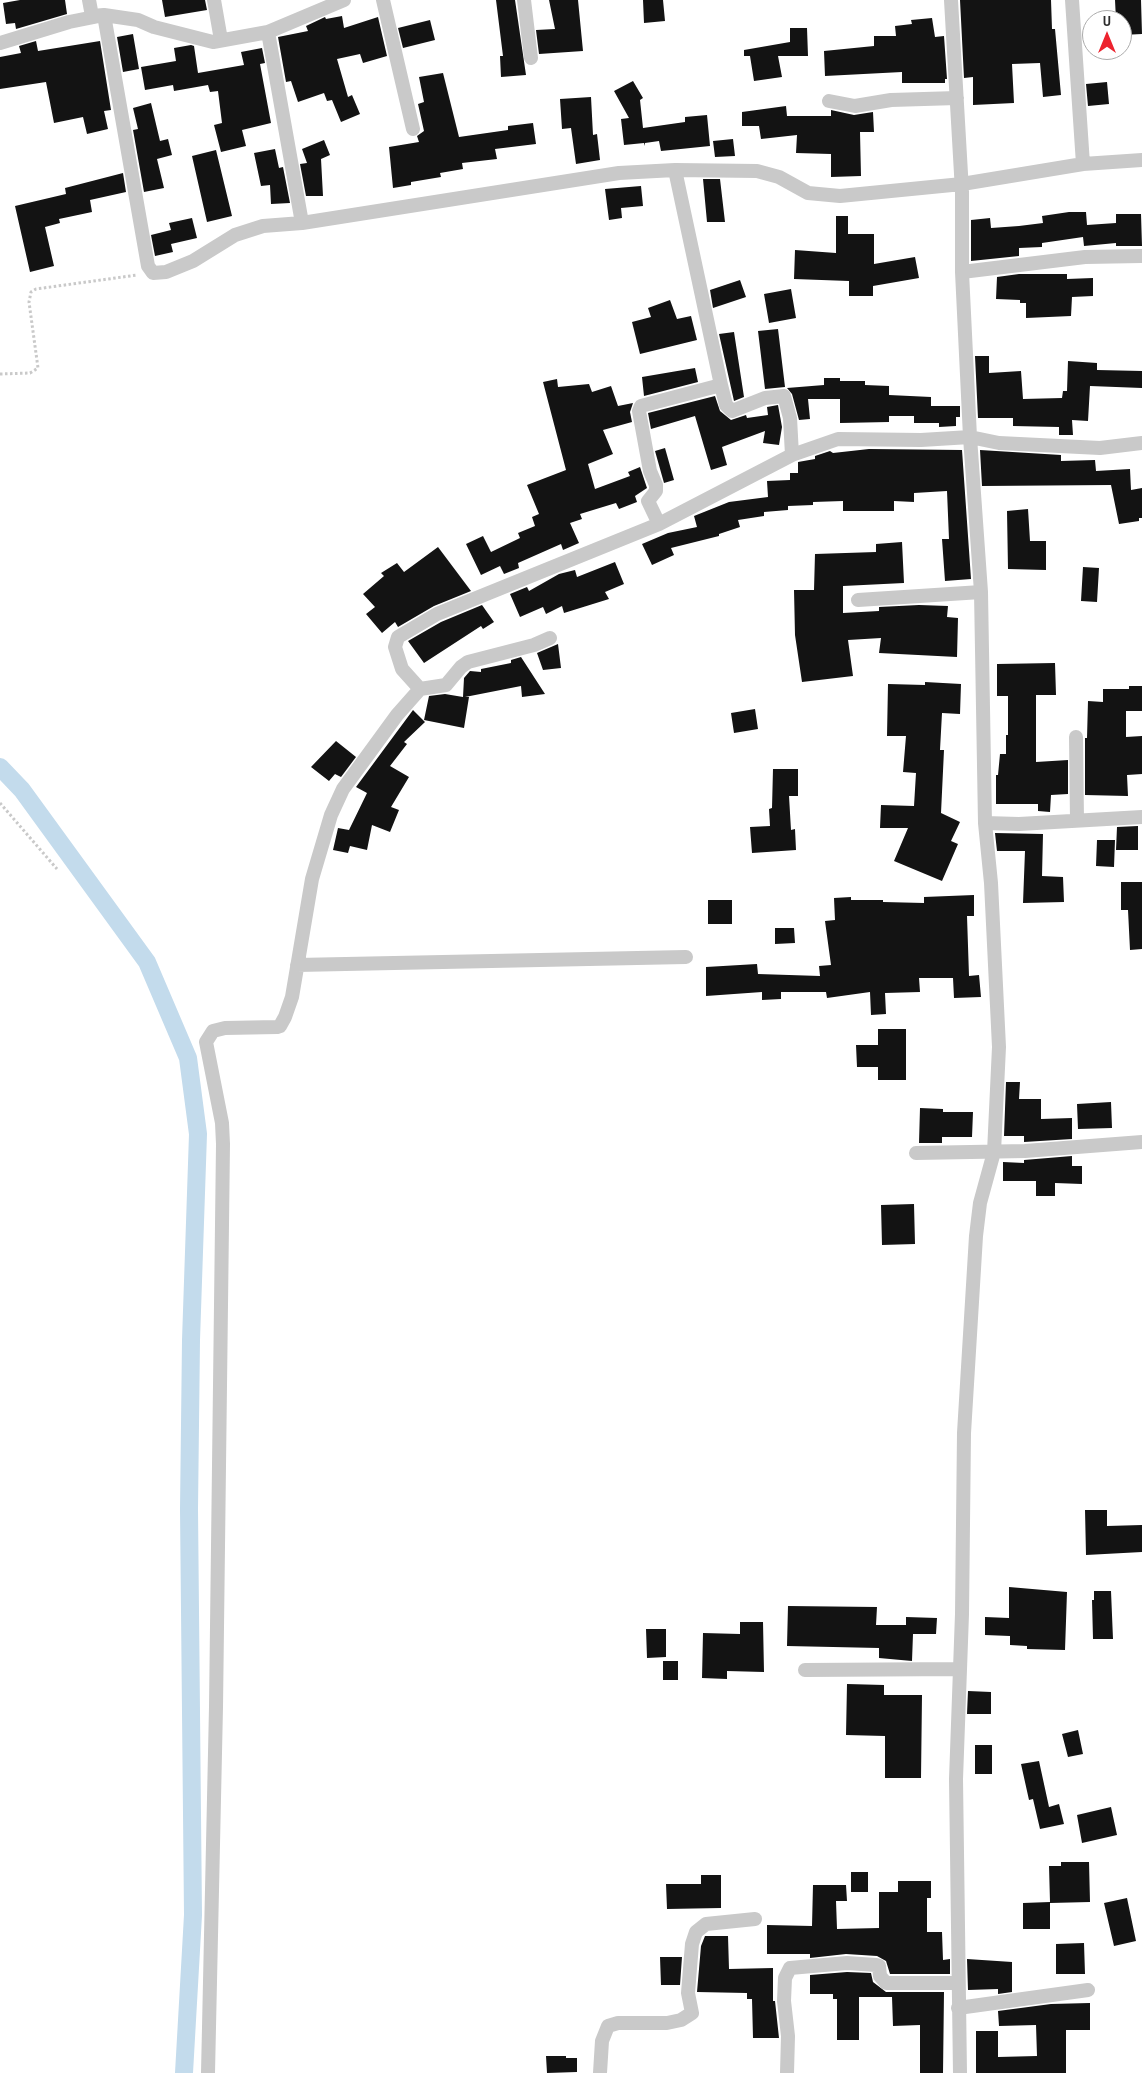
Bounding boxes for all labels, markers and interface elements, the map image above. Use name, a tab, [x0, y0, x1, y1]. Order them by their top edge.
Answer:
north arrow	[1082, 10, 1132, 60]
text: U	[1103, 12, 1111, 30]

